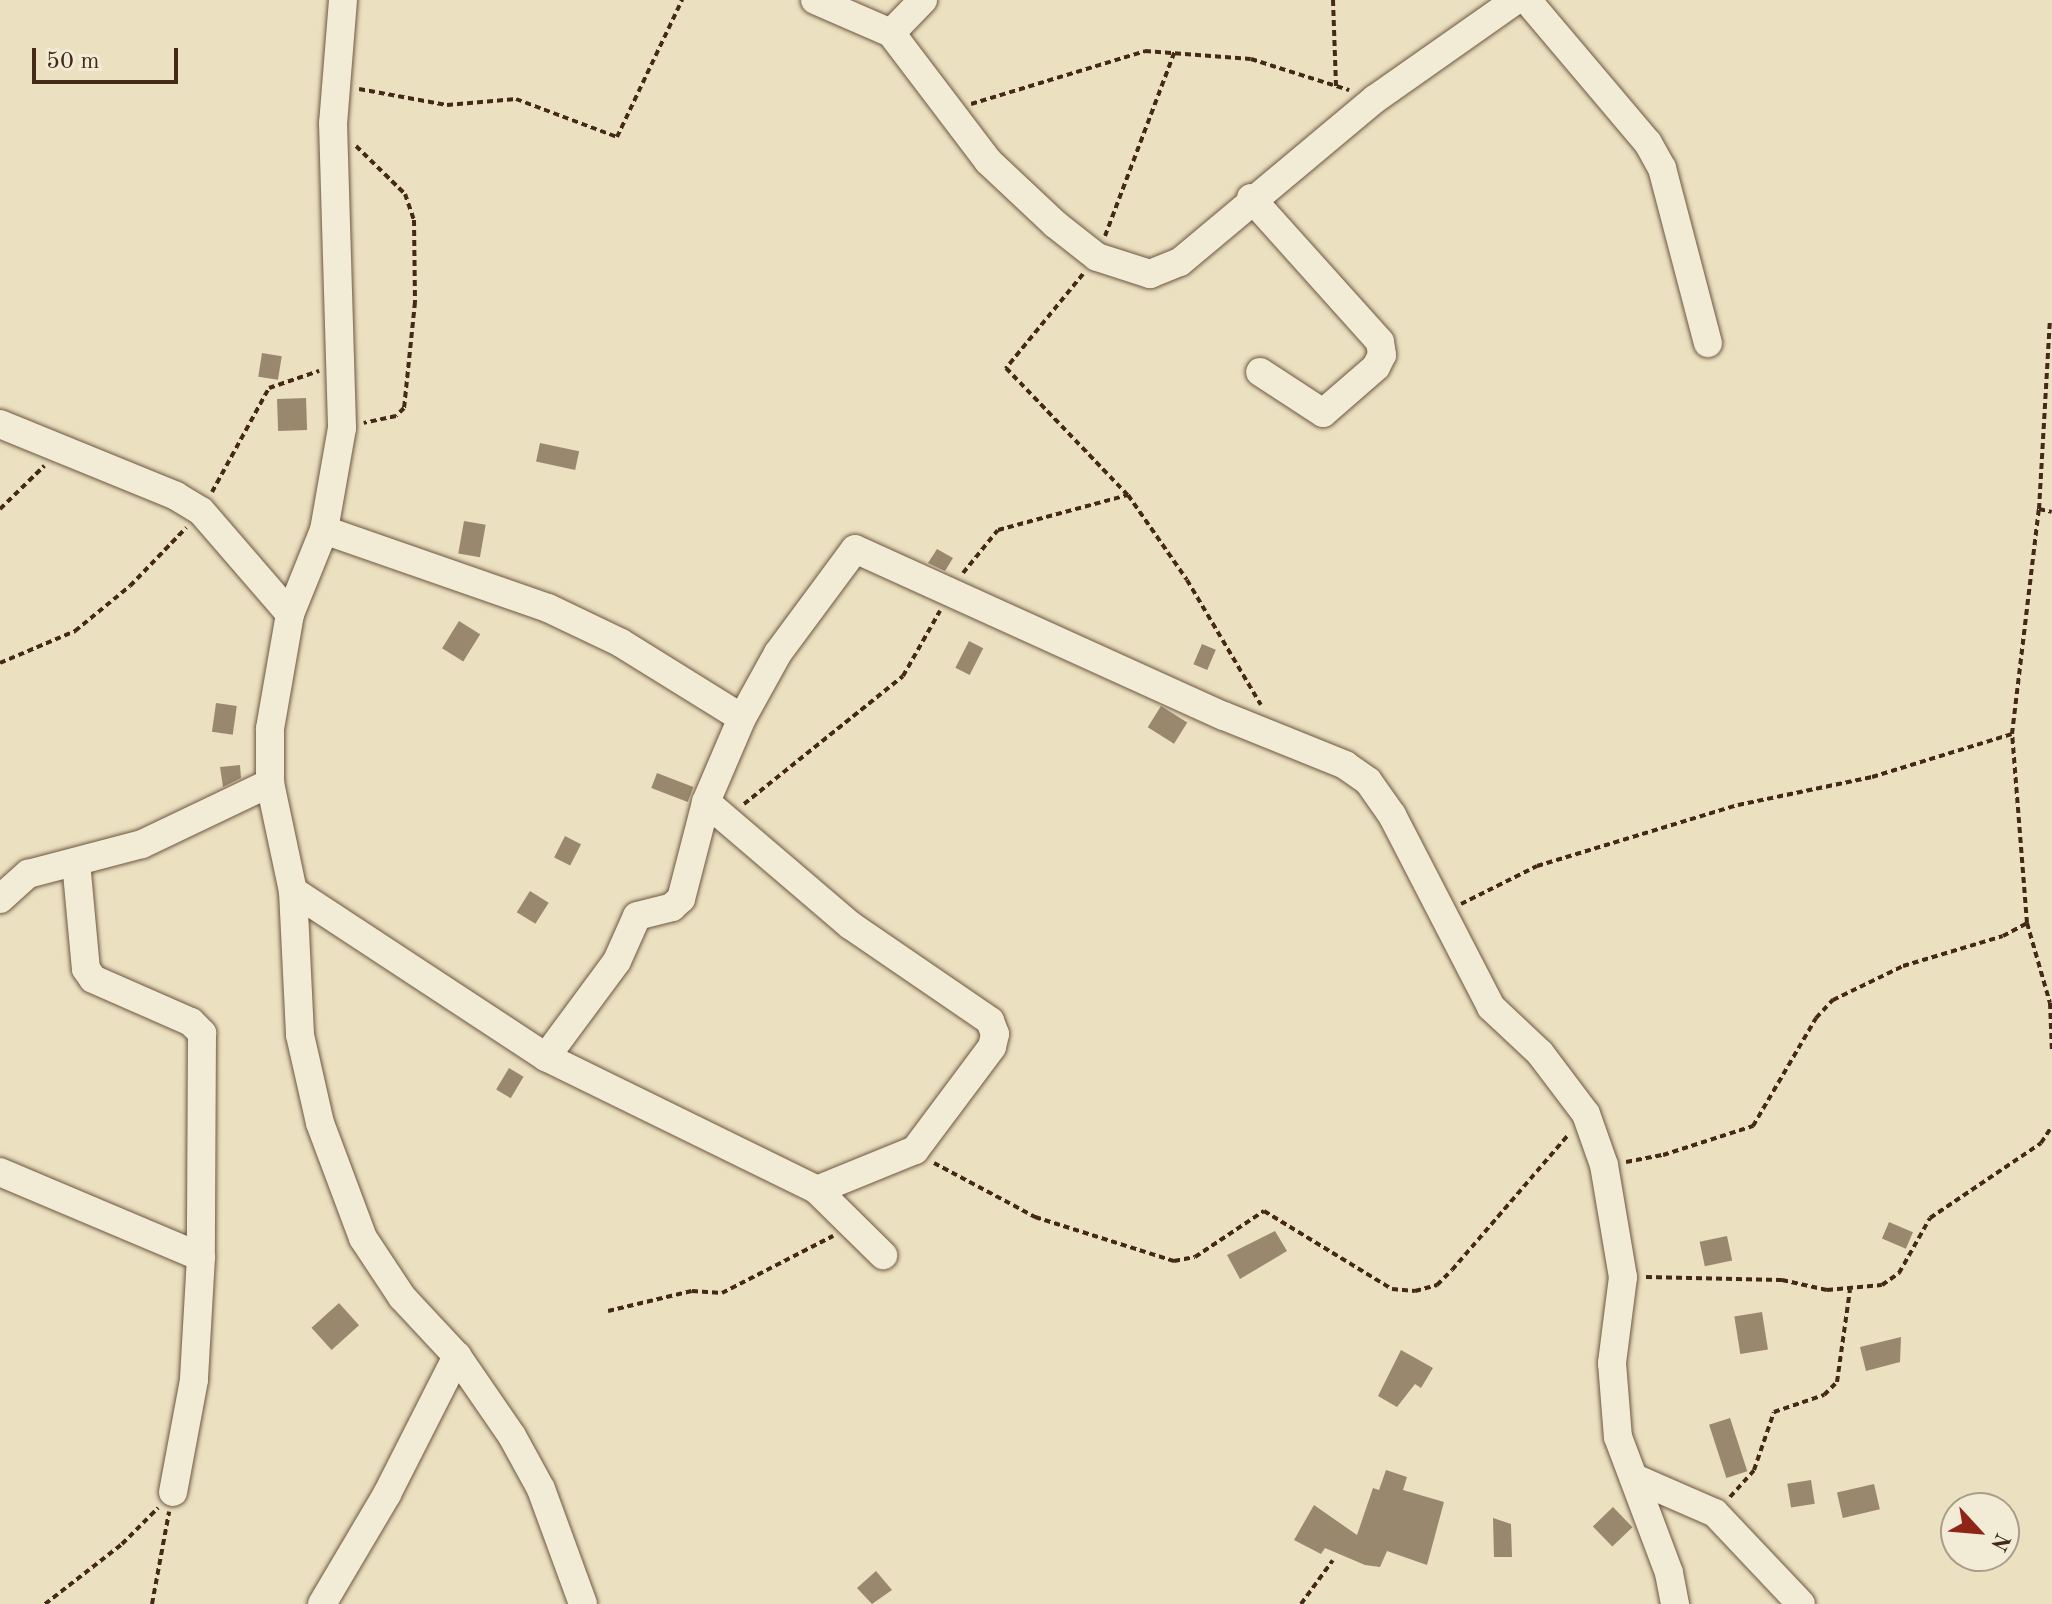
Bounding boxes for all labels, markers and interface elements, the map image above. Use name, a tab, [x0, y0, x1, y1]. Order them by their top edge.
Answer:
scale bar	[36, 32, 182, 82]
text: 50 m	[46, 50, 100, 74]
north arrow	[1940, 1492, 2020, 1572]
text: N	[1986, 1529, 2013, 1554]

